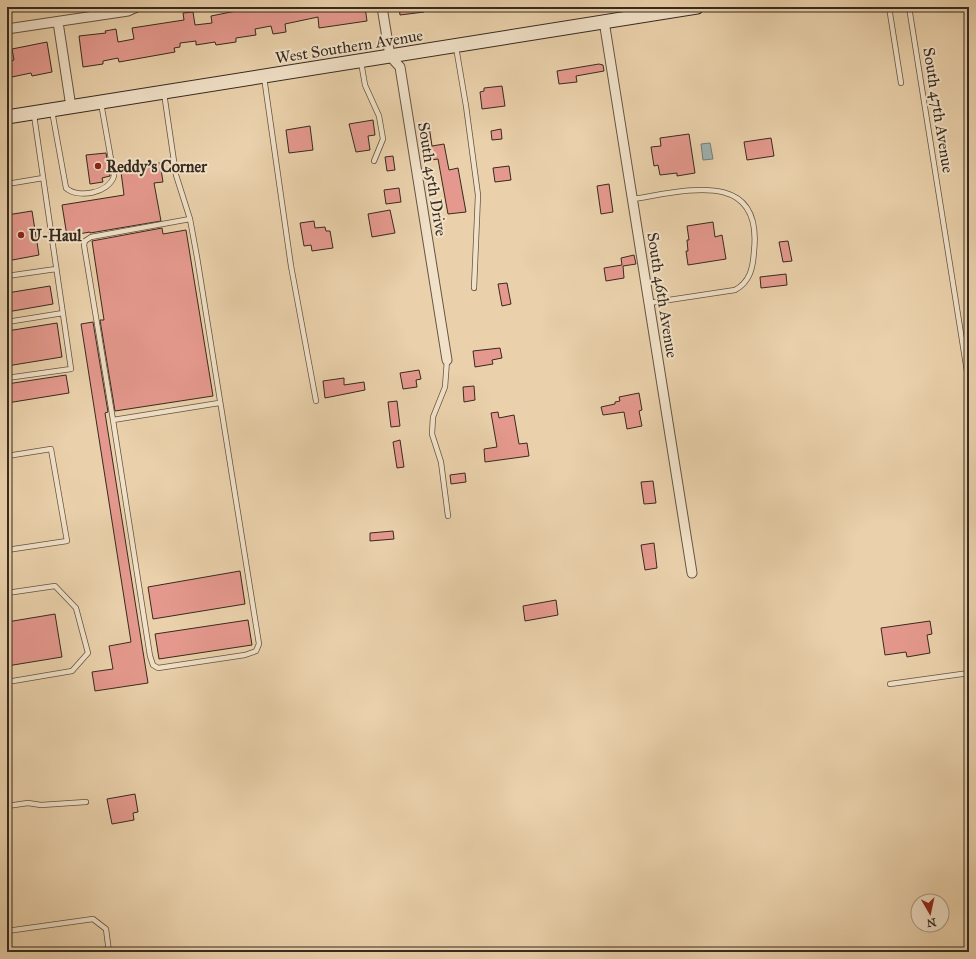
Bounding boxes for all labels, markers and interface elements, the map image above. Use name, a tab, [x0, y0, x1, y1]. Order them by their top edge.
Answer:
street label: West Southern Avenue	[274, 25, 425, 68]
street label: South 47th Avenue	[919, 46, 958, 174]
street label: South 45th Drive	[414, 121, 451, 238]
place label: Reddy's Corner	[106, 157, 208, 177]
marker: Reddy's Corner	[93, 161, 103, 171]
place label: U-Haul	[29, 226, 82, 245]
marker: U-Haul	[16, 230, 26, 240]
street label: South 46th Avenue	[643, 231, 682, 360]
north arrow	[910, 893, 950, 933]
text: N	[925, 915, 937, 930]

